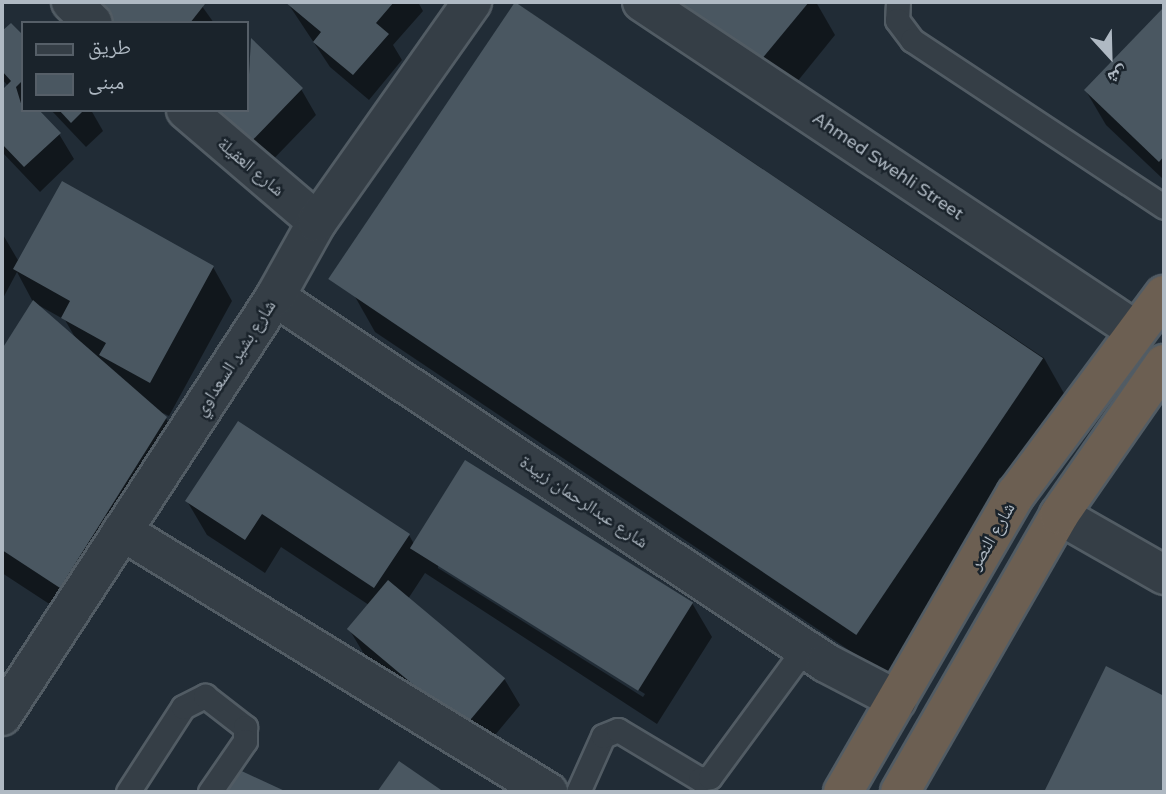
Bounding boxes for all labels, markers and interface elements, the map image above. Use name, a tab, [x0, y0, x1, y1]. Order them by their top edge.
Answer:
legend	[21, 21, 248, 112]
north arrow	[1075, 21, 1145, 91]
text: طريق	[88, 35, 131, 60]
text: ش	[1104, 61, 1131, 89]
text: مبنى	[88, 70, 124, 95]
street label: Ahmed Swehli Street	[808, 107, 968, 225]
street label: شارع العقيلة	[213, 133, 289, 201]
street label: شارع بشير السعداوي	[189, 296, 281, 420]
street label: شارع عبدالرحمان زبيدة	[516, 451, 652, 553]
street label: شارع النصر	[964, 499, 1020, 573]

